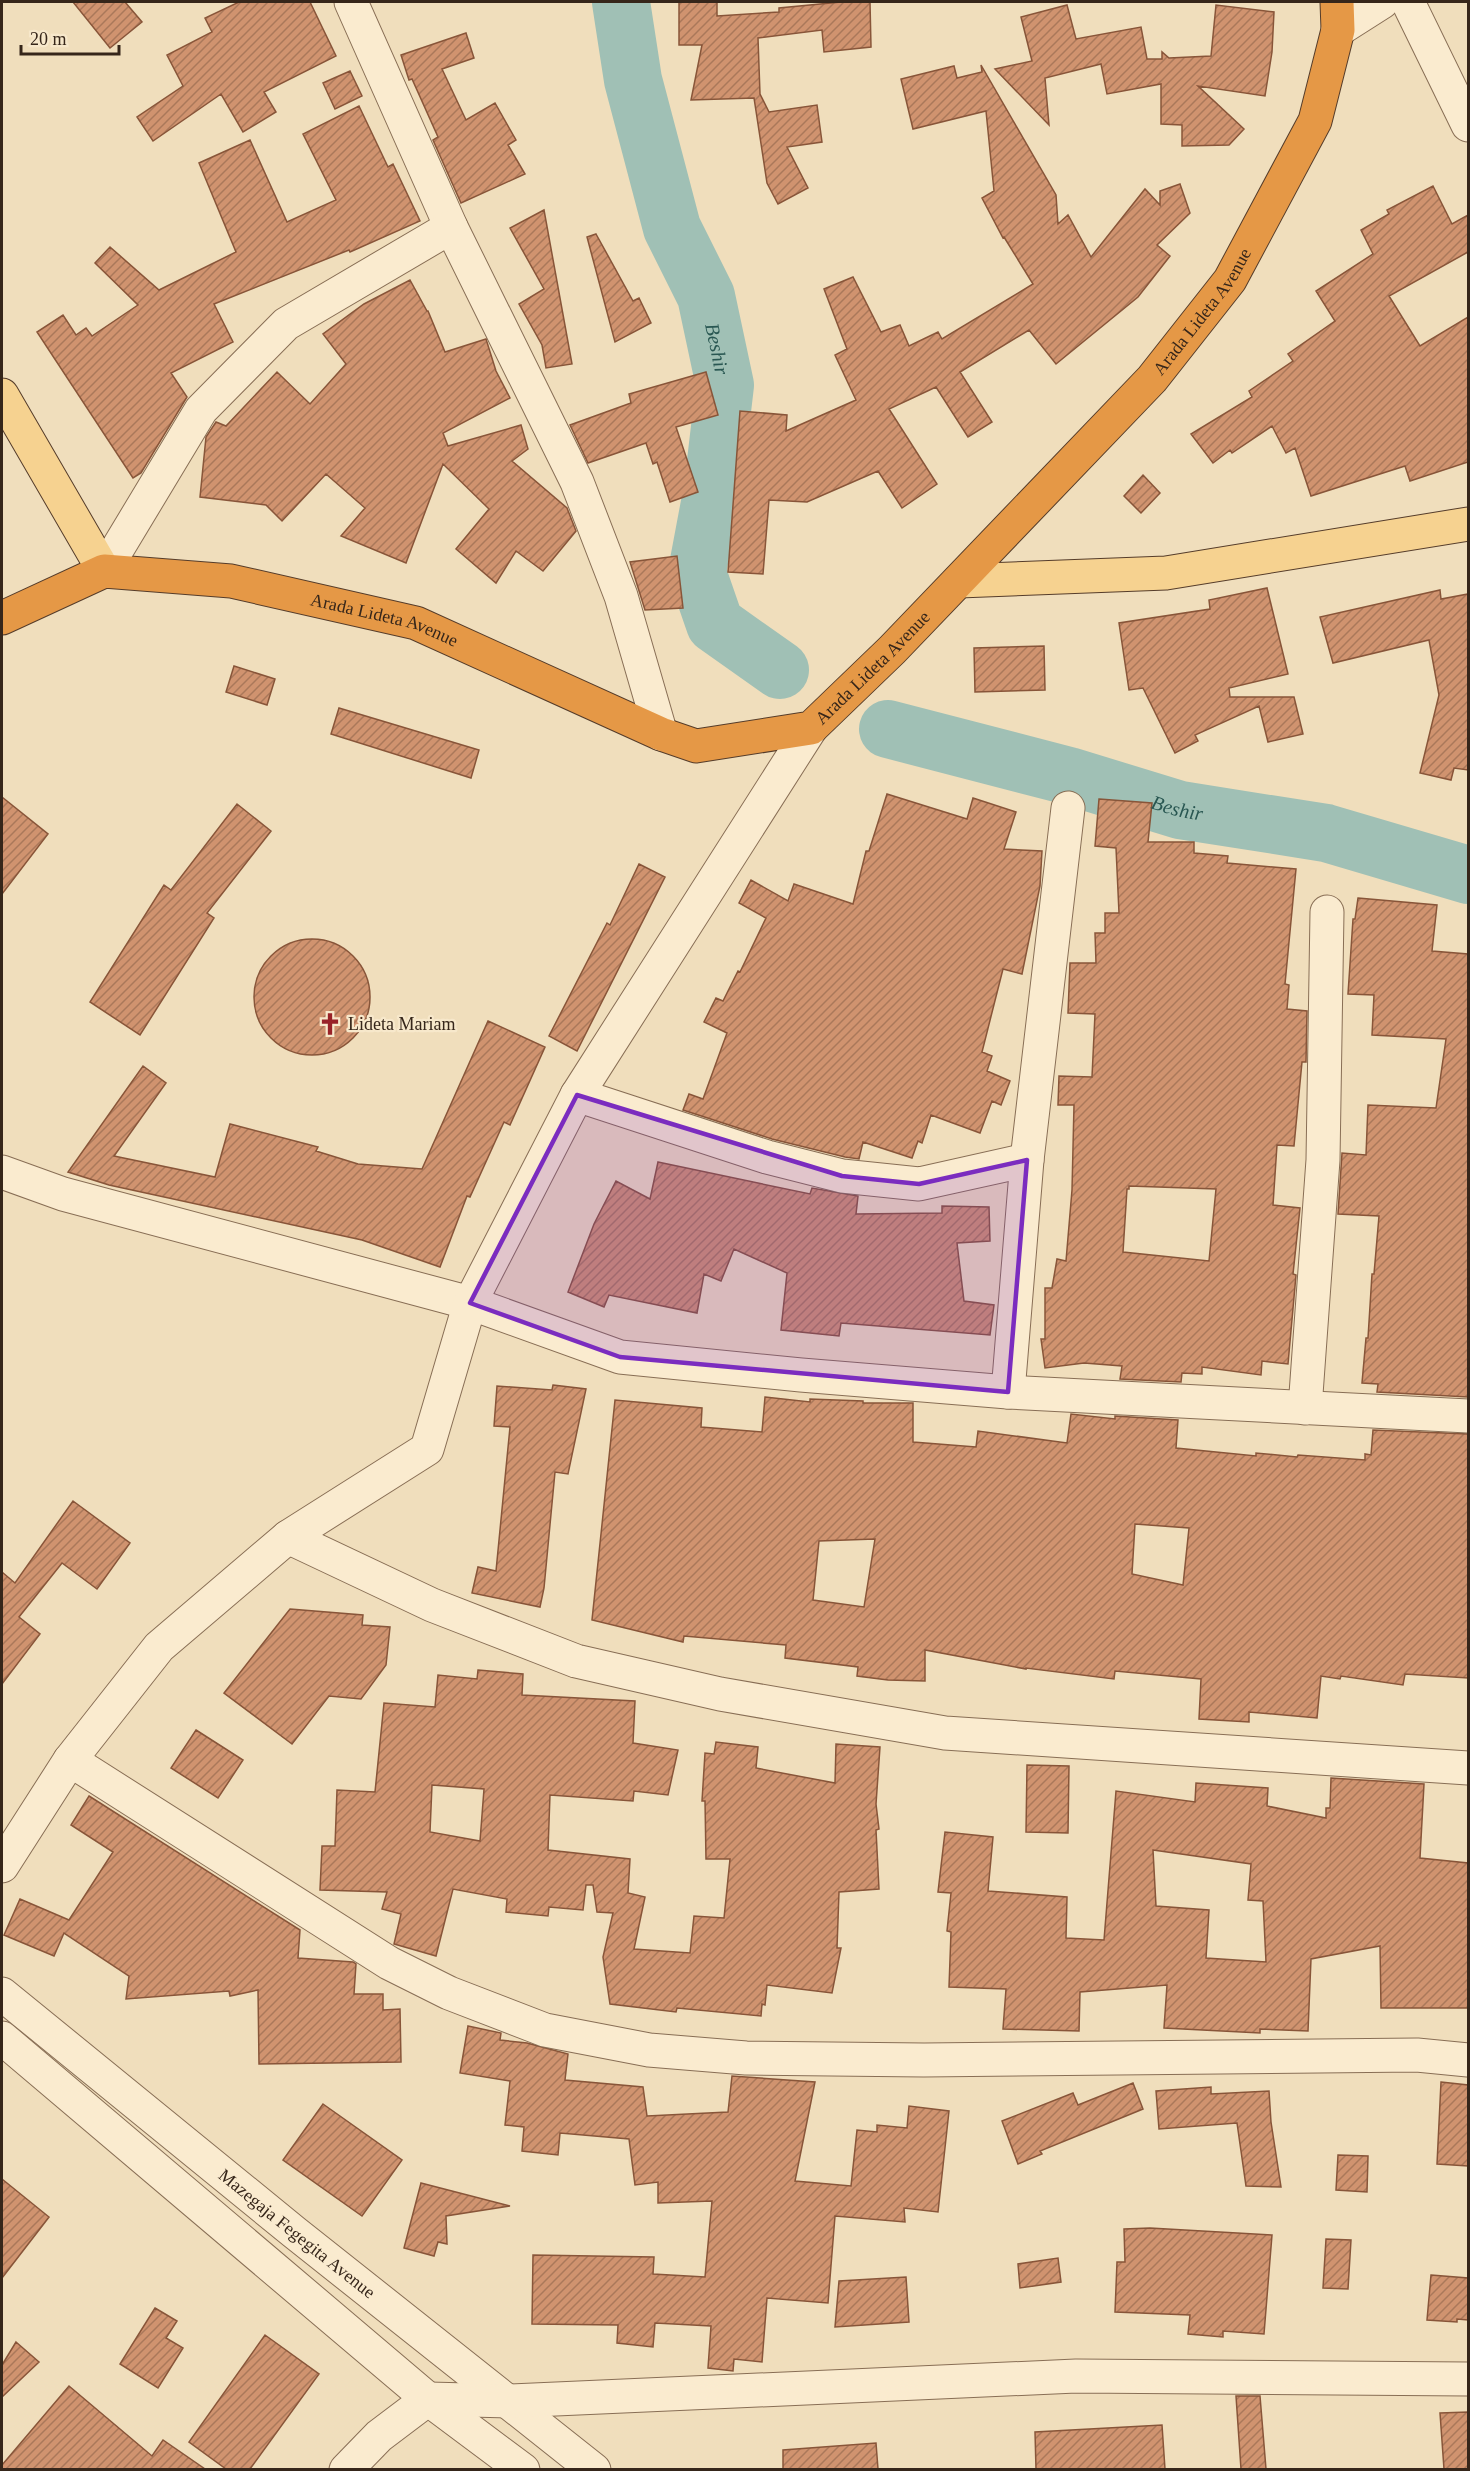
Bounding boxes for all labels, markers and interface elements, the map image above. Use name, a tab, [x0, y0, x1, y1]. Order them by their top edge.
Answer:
scale bar	[21, 18, 118, 56]
text: 20 m	[30, 29, 67, 49]
street label: Arada Lideta Avenue	[1149, 245, 1255, 379]
water label: Beshir	[701, 321, 734, 377]
street label: Arada Lideta Avenue	[309, 589, 461, 651]
street label: Arada Lideta Avenue	[811, 607, 934, 728]
water label: Beshir	[1149, 791, 1205, 824]
church icon: Lideta Mariam	[317, 1011, 343, 1037]
place label: Lideta Mariam	[348, 1014, 455, 1034]
street label: Mazegaja Fegegita Avenue	[215, 2165, 379, 2302]

